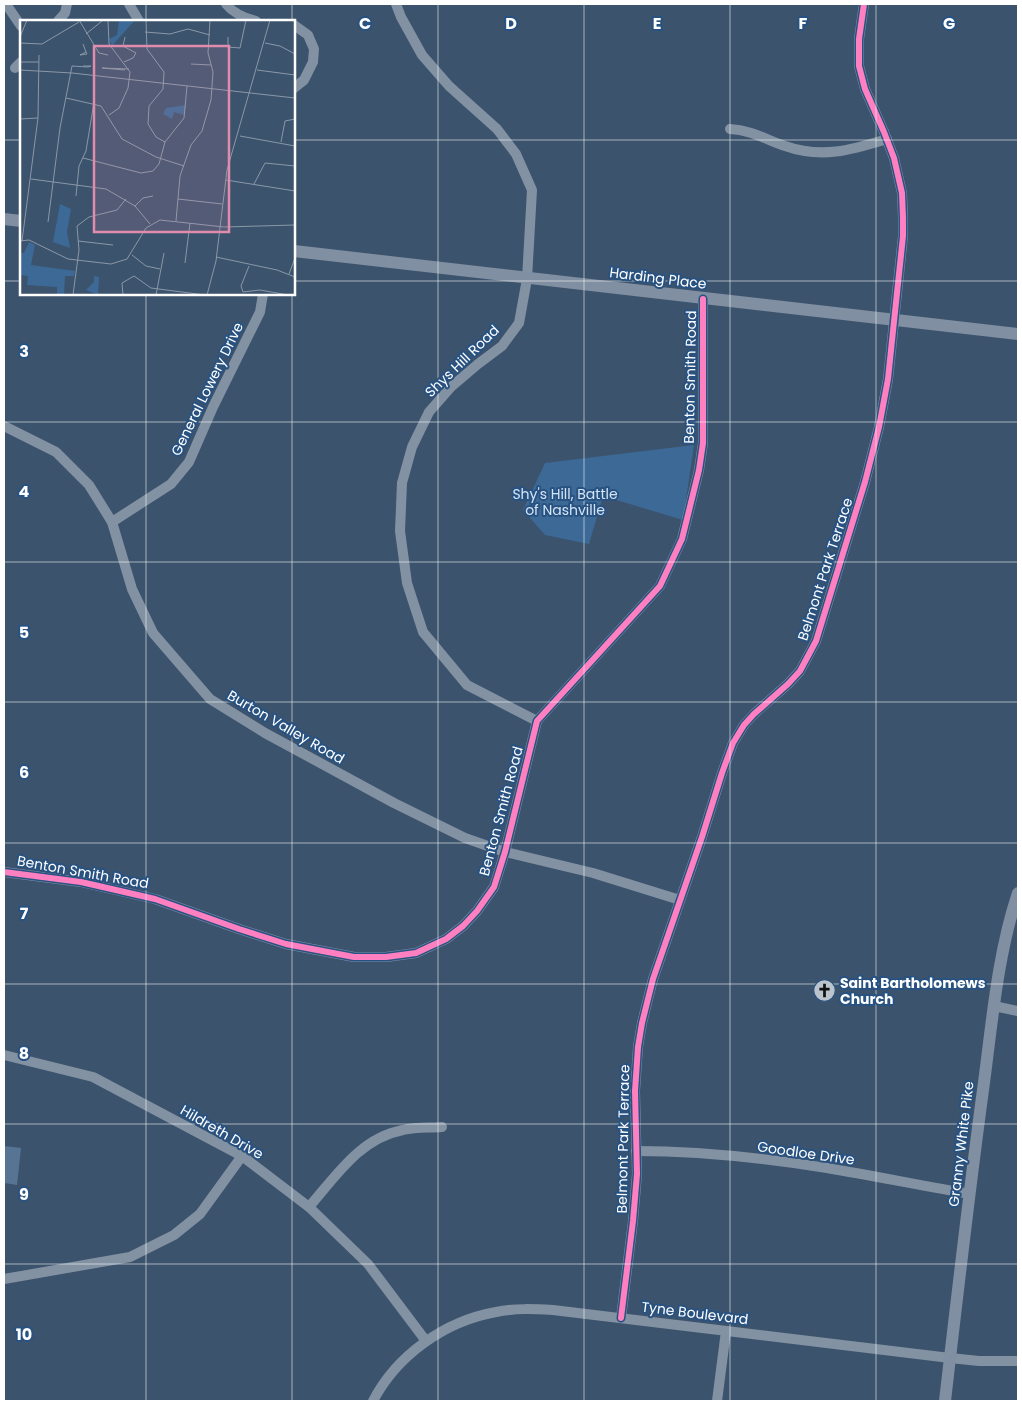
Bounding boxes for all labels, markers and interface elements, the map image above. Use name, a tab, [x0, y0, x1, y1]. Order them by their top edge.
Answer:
text: C	[359, 12, 371, 35]
text: D	[505, 12, 517, 35]
text: E	[653, 12, 661, 35]
text: F	[799, 12, 808, 35]
text: G	[943, 12, 955, 35]
inset map	[20, 20, 295, 295]
street label: Harding Place	[608, 262, 708, 294]
street label: Benton Smith Road	[679, 310, 701, 444]
street label: General Lowery Drive	[166, 319, 248, 459]
street label: Shys Hill Road	[420, 320, 504, 402]
text: 3	[19, 340, 29, 363]
text: 4	[19, 480, 30, 503]
park label: Shy's Hill, Battle of Nashville	[512, 484, 618, 520]
street label: Belmont Park Terrace	[792, 495, 858, 643]
text: 5	[19, 621, 29, 644]
street label: Burton Valley Road	[224, 685, 348, 769]
street label: Benton Smith Road	[474, 744, 528, 878]
text: 6	[19, 761, 29, 784]
street label: Benton Smith Road	[16, 851, 150, 893]
text: 7	[20, 902, 29, 925]
place label: Saint Bartholomews Church	[840, 973, 986, 1009]
church icon: Saint Bartholomews Church	[812, 979, 836, 1003]
text: 8	[19, 1042, 29, 1065]
street label: Belmont Park Terrace	[612, 1064, 634, 1214]
street label: Granny White Pike	[943, 1080, 979, 1208]
street label: Hildreth Drive	[177, 1100, 267, 1164]
street label: Goodloe Drive	[756, 1136, 856, 1170]
text: 9	[19, 1183, 29, 1206]
street label: Tyne Boulevard	[640, 1297, 750, 1329]
text: 10	[16, 1323, 32, 1346]

